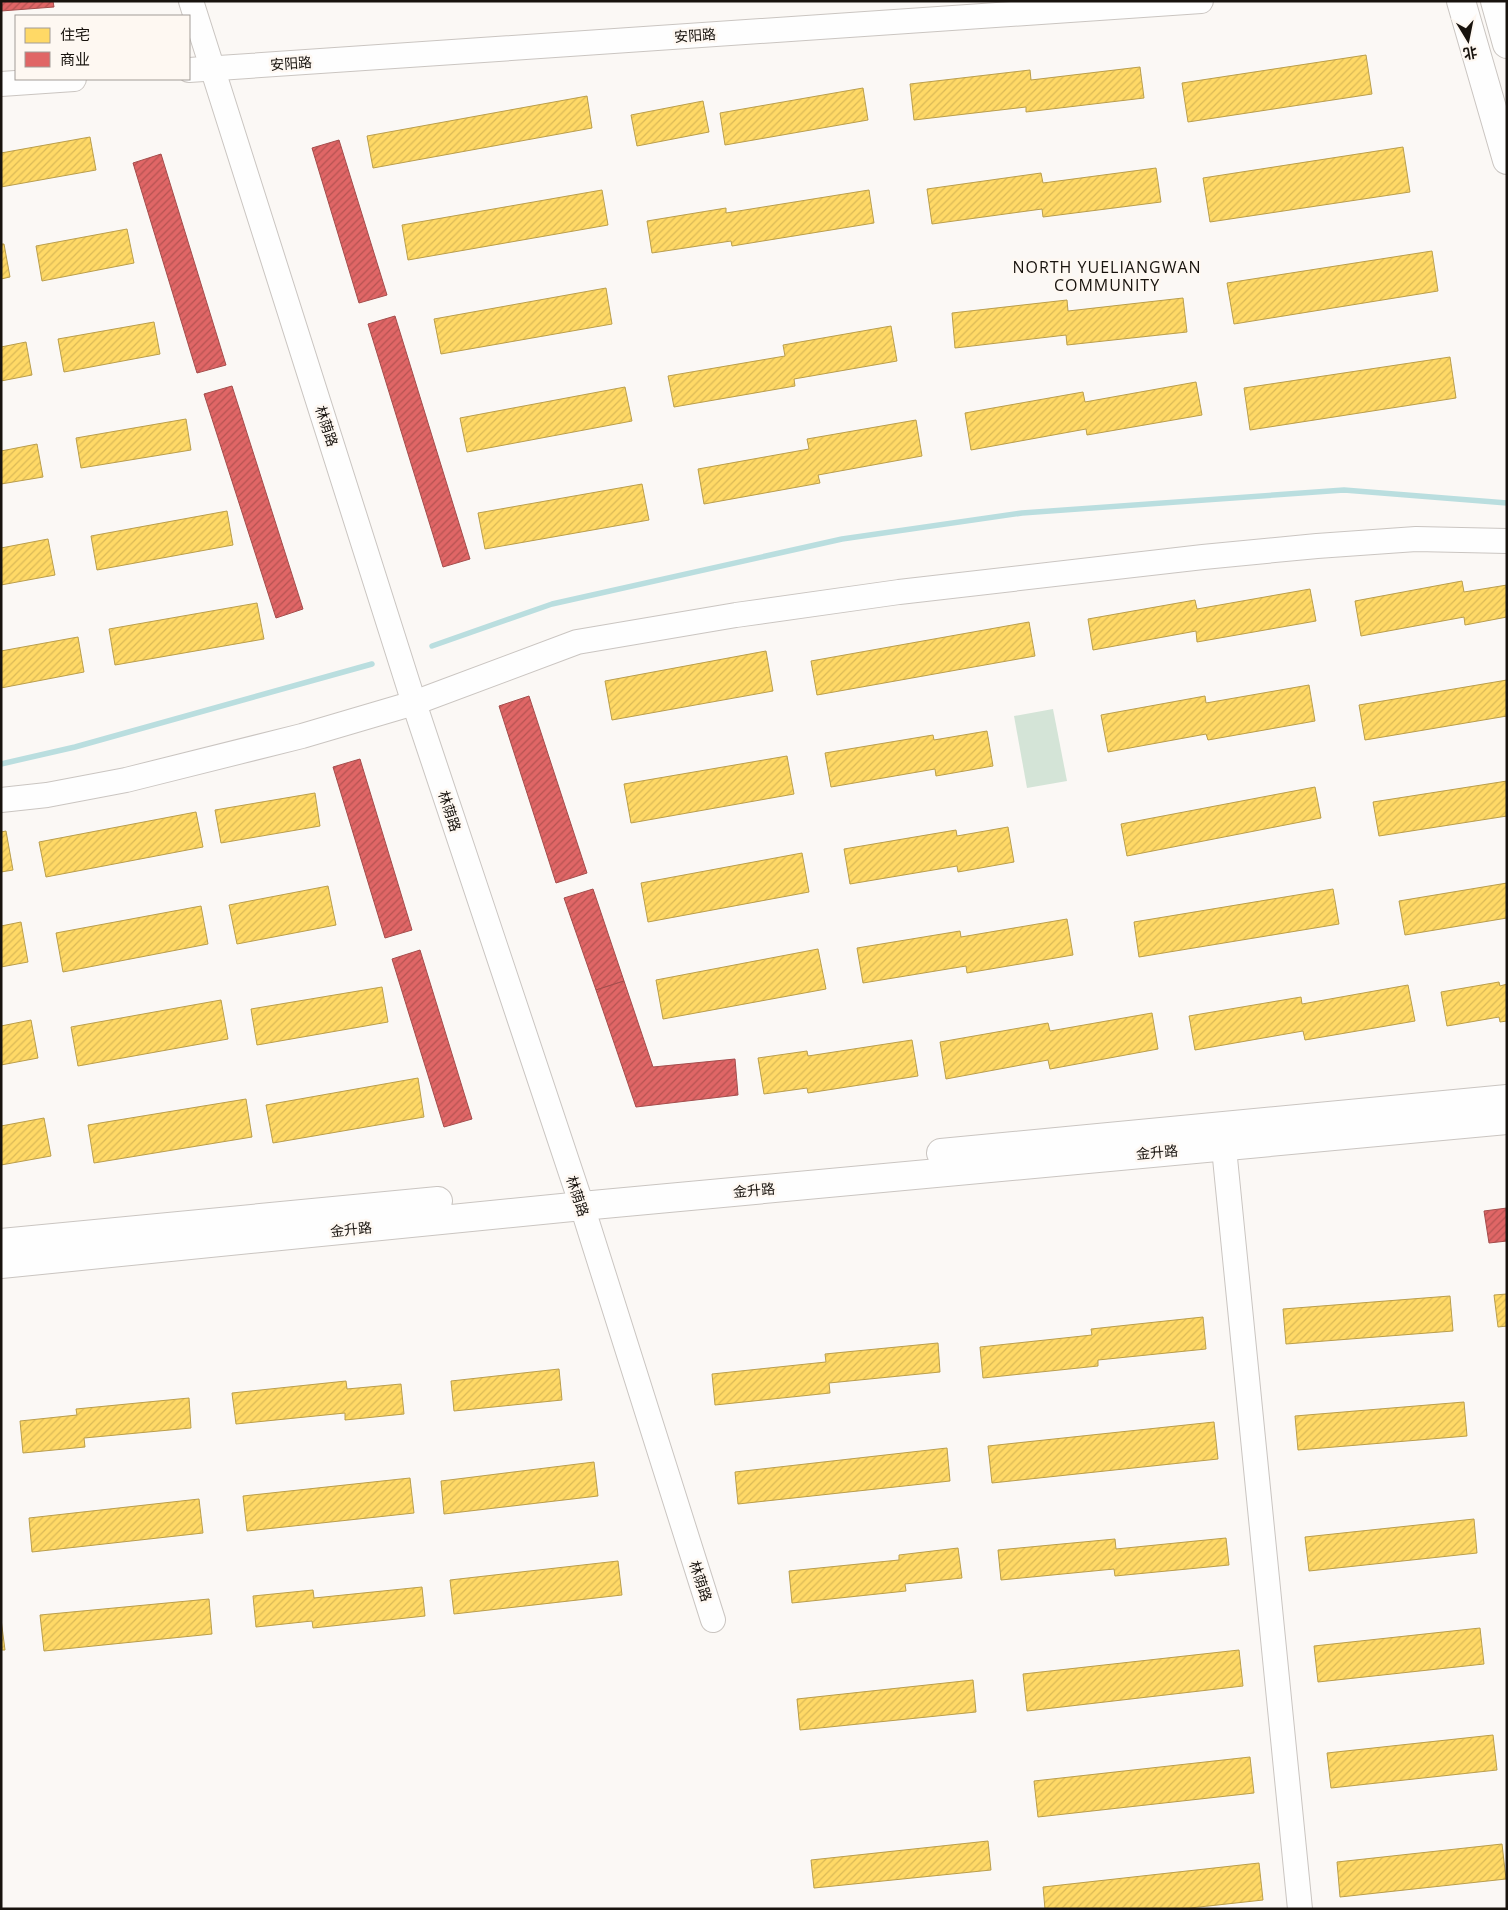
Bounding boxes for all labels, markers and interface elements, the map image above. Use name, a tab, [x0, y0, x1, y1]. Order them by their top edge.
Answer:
legend	[15, 15, 190, 80]
north arrow	[1443, 15, 1493, 65]
text: 住宅	[60, 24, 90, 44]
street label: 安阳路	[673, 24, 717, 46]
text: 北	[1462, 43, 1479, 64]
text: 商业	[60, 49, 90, 69]
street label: 安阳路	[269, 52, 313, 74]
district label: NORTH YUELIANGWAN COMMUNITY	[1012, 256, 1202, 296]
street label: 林荫路	[311, 403, 343, 449]
street label: 林荫路	[434, 788, 466, 834]
street label: 金升路	[1135, 1141, 1179, 1163]
street label: 林荫路	[562, 1173, 594, 1219]
street label: 金升路	[732, 1179, 776, 1201]
street label: 金升路	[329, 1217, 373, 1241]
street label: 林荫路	[685, 1558, 717, 1604]

